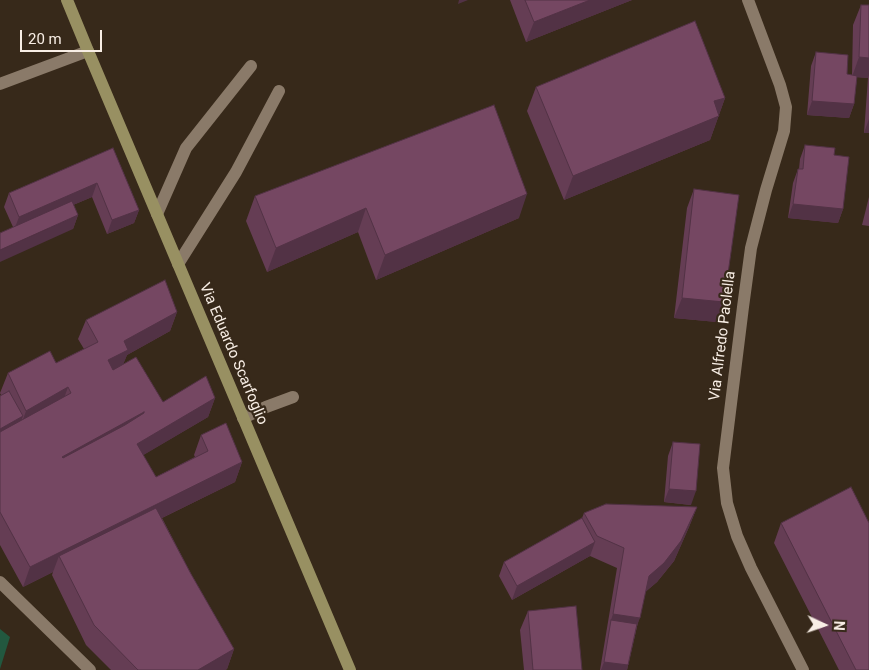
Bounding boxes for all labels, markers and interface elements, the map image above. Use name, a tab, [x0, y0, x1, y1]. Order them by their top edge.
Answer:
scale bar	[22, 20, 105, 52]
text: 20 m	[28, 30, 62, 48]
street label: Via Alfredo Paolella	[706, 270, 740, 402]
street label: Via Eduardo Scarfoglio	[195, 280, 271, 428]
north arrow	[799, 600, 849, 650]
text: N	[831, 620, 847, 631]

